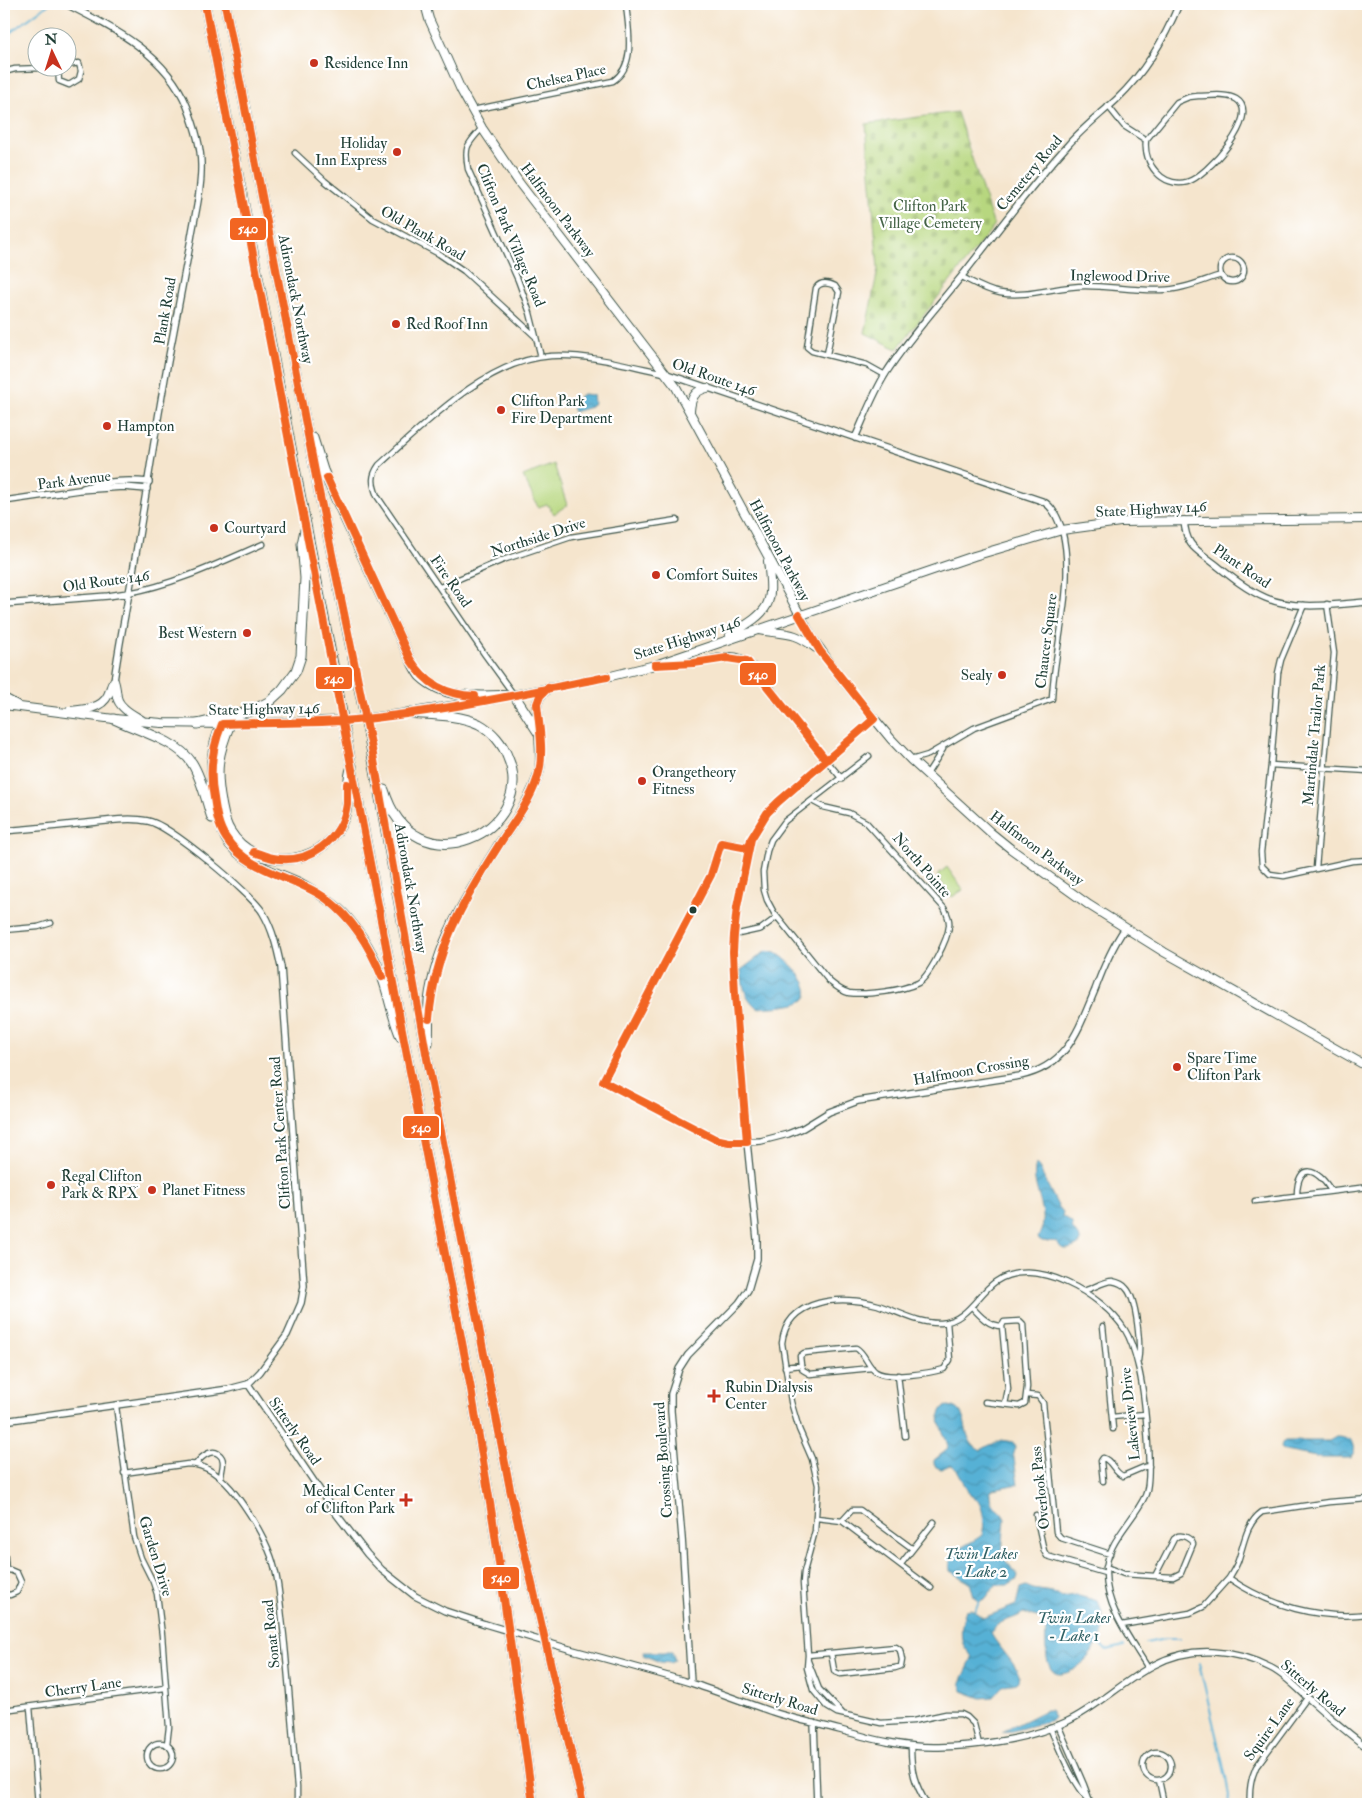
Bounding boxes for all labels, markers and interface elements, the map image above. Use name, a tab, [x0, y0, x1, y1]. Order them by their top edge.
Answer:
north arrow	[28, 28, 78, 78]
text: N	[43, 31, 58, 49]
place label: Residence Inn	[324, 54, 409, 73]
marker: Residence Inn	[308, 57, 320, 69]
street label: Chelsea Place	[525, 60, 608, 95]
street label: Cemetery Road	[992, 131, 1067, 215]
place label: Holiday Inn Express	[315, 134, 387, 171]
marker: Holiday Inn Express	[391, 146, 403, 158]
street label: Halfmoon Parkway	[516, 159, 599, 261]
street label: Clifton Park Village Road	[472, 161, 550, 310]
park label: Clifton Park Village Cemetery	[878, 197, 982, 233]
street label: Old Plank Road	[377, 202, 469, 266]
line badge: 540	[229, 217, 267, 241]
text: 540	[238, 220, 258, 237]
street label: Adirondack Northway	[273, 232, 317, 366]
street label: Inglewood Drive	[1070, 266, 1170, 287]
street label: Plank Road	[150, 275, 181, 346]
place label: Red Roof Inn	[406, 315, 488, 334]
marker: Red Roof Inn	[390, 318, 402, 330]
street label: Old Route 146	[669, 354, 760, 401]
place label: Clifton Park Fire Department	[511, 392, 612, 429]
marker: Clifton Park Fire Department	[495, 404, 507, 416]
place label: Hampton	[117, 417, 175, 437]
marker: Hampton	[101, 420, 113, 432]
street label: Park Avenue	[36, 467, 112, 494]
street label: Halfmoon Parkway	[745, 496, 815, 605]
street label: State Highway 146	[1095, 497, 1208, 522]
street label: Northside Drive	[488, 513, 588, 562]
place label: Courtyard	[224, 519, 287, 538]
marker: Courtyard	[208, 522, 220, 534]
street label: Plant Road	[1209, 540, 1275, 593]
street label: Fire Road	[426, 551, 476, 612]
street label: Old Route 146	[62, 566, 152, 597]
place label: Comfort Suites	[666, 566, 758, 585]
marker: Comfort Suites	[650, 569, 662, 581]
street label: Chaucer Square	[1031, 592, 1062, 690]
street label: State Highway 146	[631, 612, 744, 665]
place label: Best Western	[158, 624, 237, 643]
marker: Best Western	[241, 627, 253, 639]
line badge: 540	[739, 662, 777, 686]
street label: Martindale Trailor Park	[1299, 664, 1330, 807]
line badge: 540	[315, 666, 353, 690]
text: 540	[748, 666, 768, 683]
place label: Sealy	[961, 666, 992, 685]
marker: Sealy	[996, 669, 1008, 681]
text: 540	[324, 670, 344, 687]
street label: State Highway 146	[208, 699, 321, 720]
place label: Orangetheory Fitness	[652, 763, 736, 799]
marker: Orangetheory Fitness	[636, 775, 648, 787]
street label: Halfmoon Parkway	[986, 807, 1088, 890]
street label: Adirondack Northway	[390, 821, 431, 955]
street label: North Pointe	[888, 829, 955, 902]
unlabelled marker	[688, 905, 698, 915]
place label: Spare Time Clifton Park	[1187, 1049, 1261, 1085]
street label: Halfmoon Crossing	[912, 1051, 1031, 1090]
street label: Clifton Park Center Road	[266, 1055, 295, 1210]
marker: Spare Time Clifton Park	[1171, 1061, 1183, 1073]
line badge: 540	[402, 1115, 440, 1139]
text: 540	[411, 1119, 431, 1136]
place label: Regal Clifton Park & RPX	[61, 1167, 142, 1203]
marker: Regal Clifton Park & RPX	[45, 1179, 57, 1191]
place label: Planet Fitness	[162, 1181, 245, 1200]
marker: Planet Fitness	[146, 1184, 158, 1196]
street label: Lakeview Drive	[1116, 1366, 1145, 1462]
place label: Rubin Dialysis Center	[725, 1378, 813, 1414]
marker: Rubin Dialysis Center	[707, 1389, 721, 1403]
street label: Sitterly Road	[264, 1394, 325, 1469]
street label: Crossing Boulevard	[650, 1401, 677, 1519]
street label: Overlook Pass	[1027, 1445, 1054, 1531]
place label: Medical Center of Clifton Park	[302, 1482, 395, 1518]
marker: Medical Center of Clifton Park	[399, 1493, 413, 1507]
street label: Garden Drive	[134, 1514, 177, 1599]
water label: Twin Lakes - Lake 2	[944, 1544, 1018, 1582]
line badge: 540	[482, 1566, 520, 1590]
text: 540	[491, 1569, 511, 1586]
street label: Sonat Road	[258, 1598, 285, 1669]
water label: Twin Lakes - Lake 1	[1037, 1608, 1111, 1646]
street label: Sitterly Road	[1276, 1656, 1349, 1721]
street label: Cherry Lane	[44, 1673, 123, 1702]
street label: Sitterly Road	[739, 1679, 821, 1720]
street label: Squire Lane	[1240, 1694, 1299, 1765]

